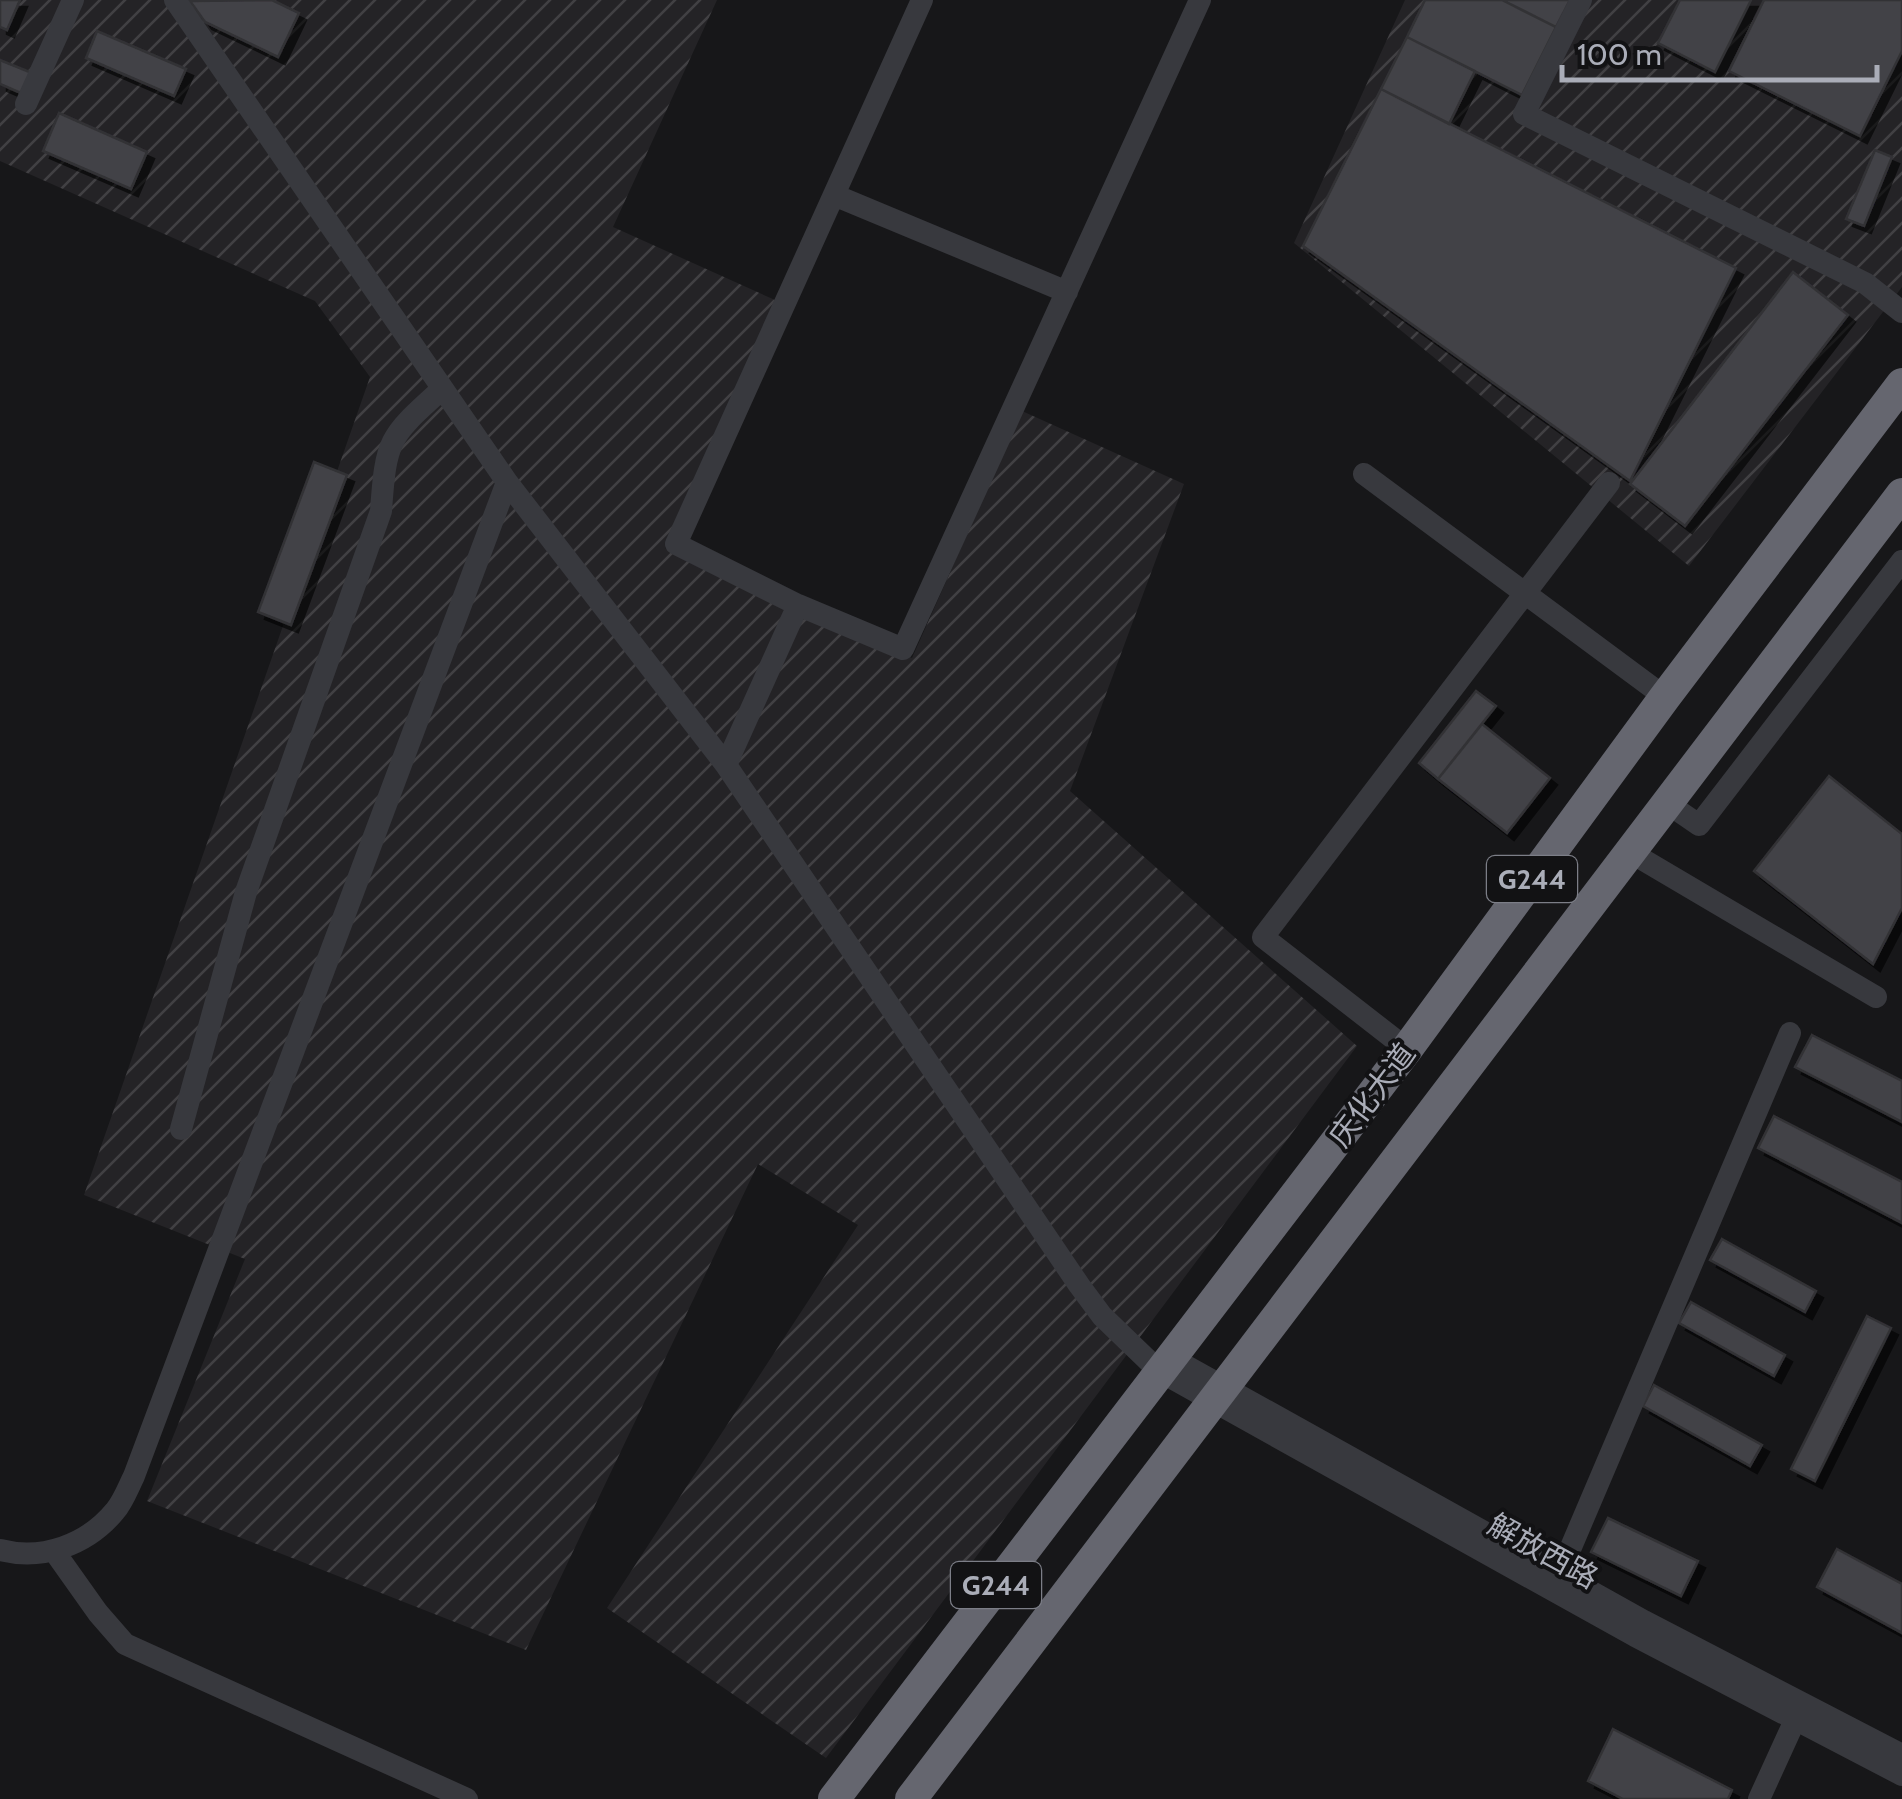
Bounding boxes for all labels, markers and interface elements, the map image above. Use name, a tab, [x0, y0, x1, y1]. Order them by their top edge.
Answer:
scale bar	[1562, 20, 1877, 82]
text: 100 m	[1577, 36, 1662, 73]
road number: G244	[1487, 856, 1577, 902]
street label: 庆化大道	[1321, 1036, 1423, 1154]
street label: 解放西路	[1482, 1506, 1604, 1596]
road number: G244	[951, 1562, 1041, 1608]

